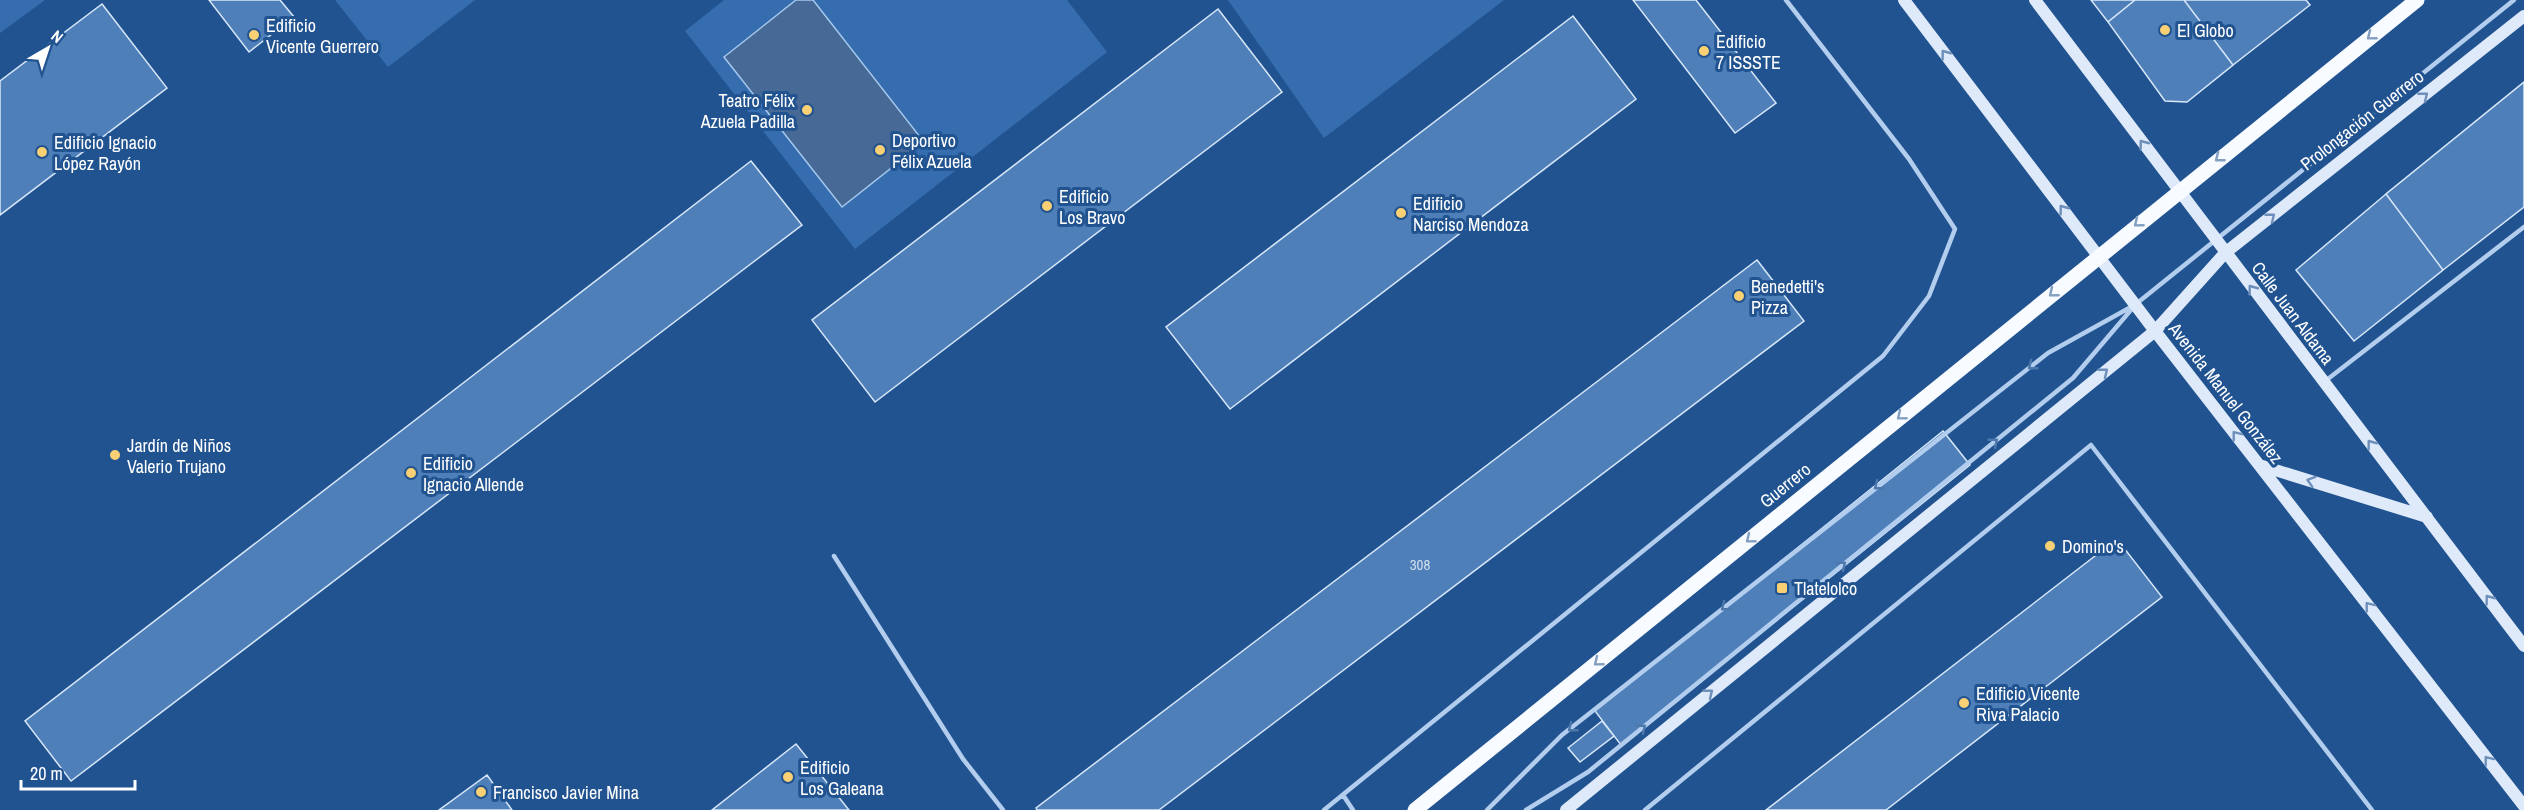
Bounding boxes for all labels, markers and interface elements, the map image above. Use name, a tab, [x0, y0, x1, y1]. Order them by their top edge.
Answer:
place label: Edificio Vicente Guerrero	[266, 13, 379, 59]
north arrow	[18, 18, 78, 78]
place label: El Globo	[2177, 18, 2234, 43]
marker: El Globo	[2158, 23, 2172, 37]
text: N	[47, 25, 68, 48]
marker: Edificio Vicente Guerrero	[247, 28, 261, 42]
place label: Edificio 7 ISSSTE	[1716, 29, 1781, 75]
one-way arrow	[2367, 29, 2378, 40]
marker: Edificio 7 ISSSTE	[1697, 44, 1711, 58]
one-way arrow	[1941, 50, 1952, 61]
street label: Prolongación Guerrero	[2295, 64, 2429, 176]
place label: Teatro Félix Azuela Padilla	[700, 88, 796, 134]
one-way arrow	[2417, 92, 2428, 103]
marker: Teatro Félix Azuela Padilla	[800, 103, 814, 117]
place label: Deportivo Félix Azuela	[892, 128, 972, 174]
place label: Edificio Ignacio López Rayón	[54, 130, 157, 176]
one-way arrow	[2139, 139, 2150, 150]
marker: Deportivo Félix Azuela	[873, 143, 887, 157]
marker: Edificio Ignacio López Rayón	[35, 145, 49, 159]
one-way arrow	[2215, 151, 2226, 162]
place label: Edificio Los Bravo	[1059, 184, 1125, 230]
place label: Edificio Narciso Mendoza	[1413, 191, 1529, 237]
marker: Edificio Los Bravo	[1040, 199, 1054, 213]
one-way arrow	[2059, 205, 2070, 216]
marker: Edificio Narciso Mendoza	[1394, 206, 1408, 220]
one-way arrow	[2264, 214, 2275, 225]
one-way arrow	[2134, 216, 2145, 227]
street label: Calle Juan Aldama	[2246, 256, 2340, 370]
place label: Benedetti's Pizza	[1751, 274, 1824, 320]
one-way arrow	[2248, 285, 2259, 296]
one-way arrow	[2048, 286, 2059, 297]
marker: Benedetti's Pizza	[1732, 289, 1746, 303]
street label: Avenida Manuel González	[2162, 316, 2289, 469]
one-way arrow	[2027, 358, 2038, 369]
one-way arrow	[2098, 368, 2109, 379]
one-way arrow	[1897, 408, 1908, 419]
one-way arrow	[2232, 431, 2243, 442]
place label: Jardín de Niños Valerio Trujano	[127, 433, 231, 479]
one-way arrow	[1987, 439, 1998, 450]
one-way arrow	[2367, 439, 2378, 450]
marker: Jardín de Niños Valerio Trujano	[108, 448, 122, 462]
place label: Edificio Ignacio Allende	[423, 451, 524, 497]
street label: Guerrero	[1754, 457, 1816, 513]
marker: Edificio Ignacio Allende	[404, 466, 418, 480]
one-way arrow	[2306, 476, 2317, 488]
one-way arrow	[1874, 479, 1885, 490]
one-way arrow	[1746, 531, 1757, 542]
place label: Domino's	[2062, 534, 2124, 559]
marker: Domino's	[2043, 539, 2057, 553]
house number: 308	[1410, 554, 1430, 575]
one-way arrow	[1836, 562, 1847, 573]
place label: Tlatelolco	[1794, 576, 1857, 601]
marker: Tlatelolco	[1775, 581, 1789, 595]
one-way arrow	[2485, 595, 2496, 606]
one-way arrow	[1721, 599, 1732, 610]
one-way arrow	[2365, 601, 2376, 612]
one-way arrow	[1594, 654, 1605, 665]
place label: Edificio Vicente Riva Palacio	[1976, 681, 2080, 727]
one-way arrow	[1702, 690, 1713, 701]
marker: Edificio Vicente Riva Palacio	[1957, 696, 1971, 710]
one-way arrow	[1568, 720, 1579, 731]
one-way arrow	[1635, 724, 1646, 735]
scale bar	[21, 753, 135, 791]
place label: Edificio Los Galeana	[800, 755, 884, 801]
one-way arrow	[2485, 755, 2496, 766]
text: 20 m	[30, 761, 63, 786]
marker: Edificio Los Galeana	[781, 770, 795, 784]
place label: Francisco Javier Mina	[493, 780, 639, 805]
marker: Francisco Javier Mina	[474, 785, 488, 799]

